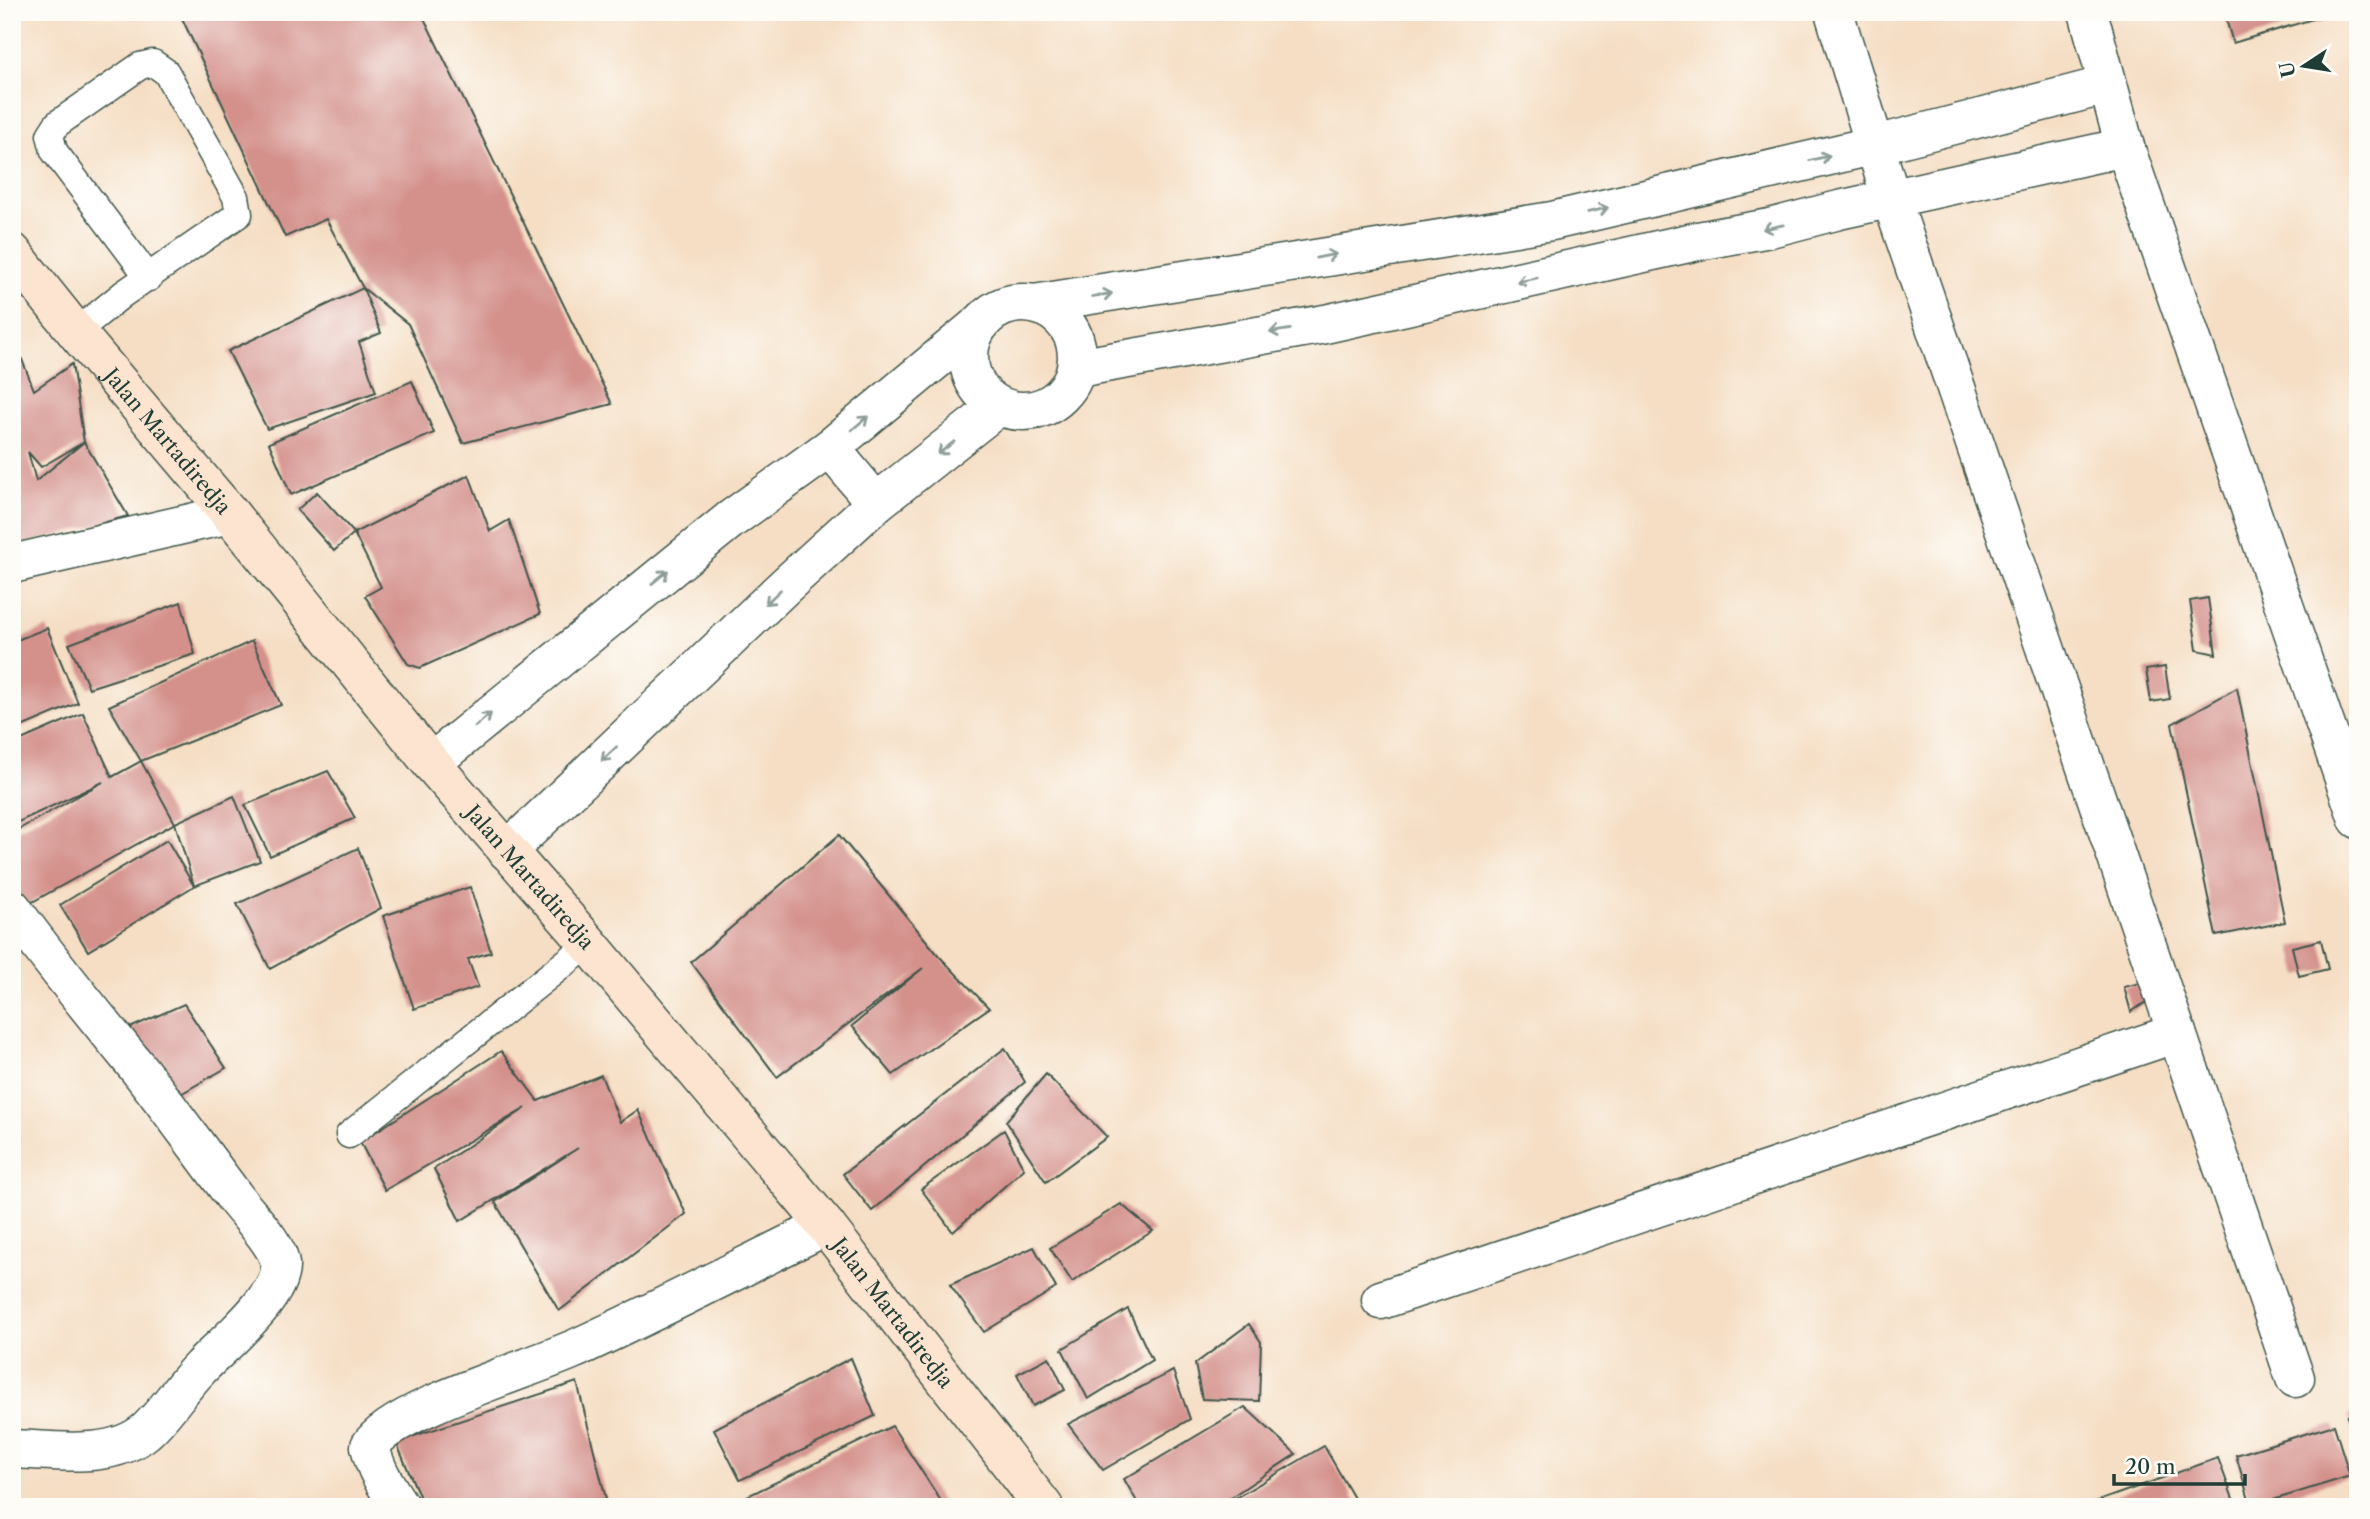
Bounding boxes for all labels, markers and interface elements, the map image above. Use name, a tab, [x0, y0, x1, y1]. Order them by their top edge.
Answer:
north arrow	[2268, 32, 2338, 102]
text: U	[2275, 59, 2301, 79]
one-way arrow	[1808, 151, 1831, 164]
one-way arrow	[1586, 203, 1609, 216]
one-way arrow	[1762, 221, 1785, 235]
one-way arrow	[1314, 249, 1337, 262]
one-way arrow	[1516, 273, 1539, 287]
one-way arrow	[1090, 288, 1113, 301]
one-way arrow	[1269, 325, 1292, 338]
street label: Jalan Martadiredja	[97, 361, 237, 520]
one-way arrow	[850, 415, 868, 431]
one-way arrow	[937, 441, 955, 456]
one-way arrow	[651, 569, 669, 584]
one-way arrow	[765, 588, 782, 605]
one-way arrow	[474, 712, 492, 728]
one-way arrow	[601, 745, 618, 762]
street label: Jalan Martadiredja	[459, 797, 601, 955]
street label: Jalan Martadiredja	[825, 1230, 960, 1393]
scale bar	[2114, 1442, 2246, 1486]
text: 20 m	[2125, 1454, 2176, 1479]

